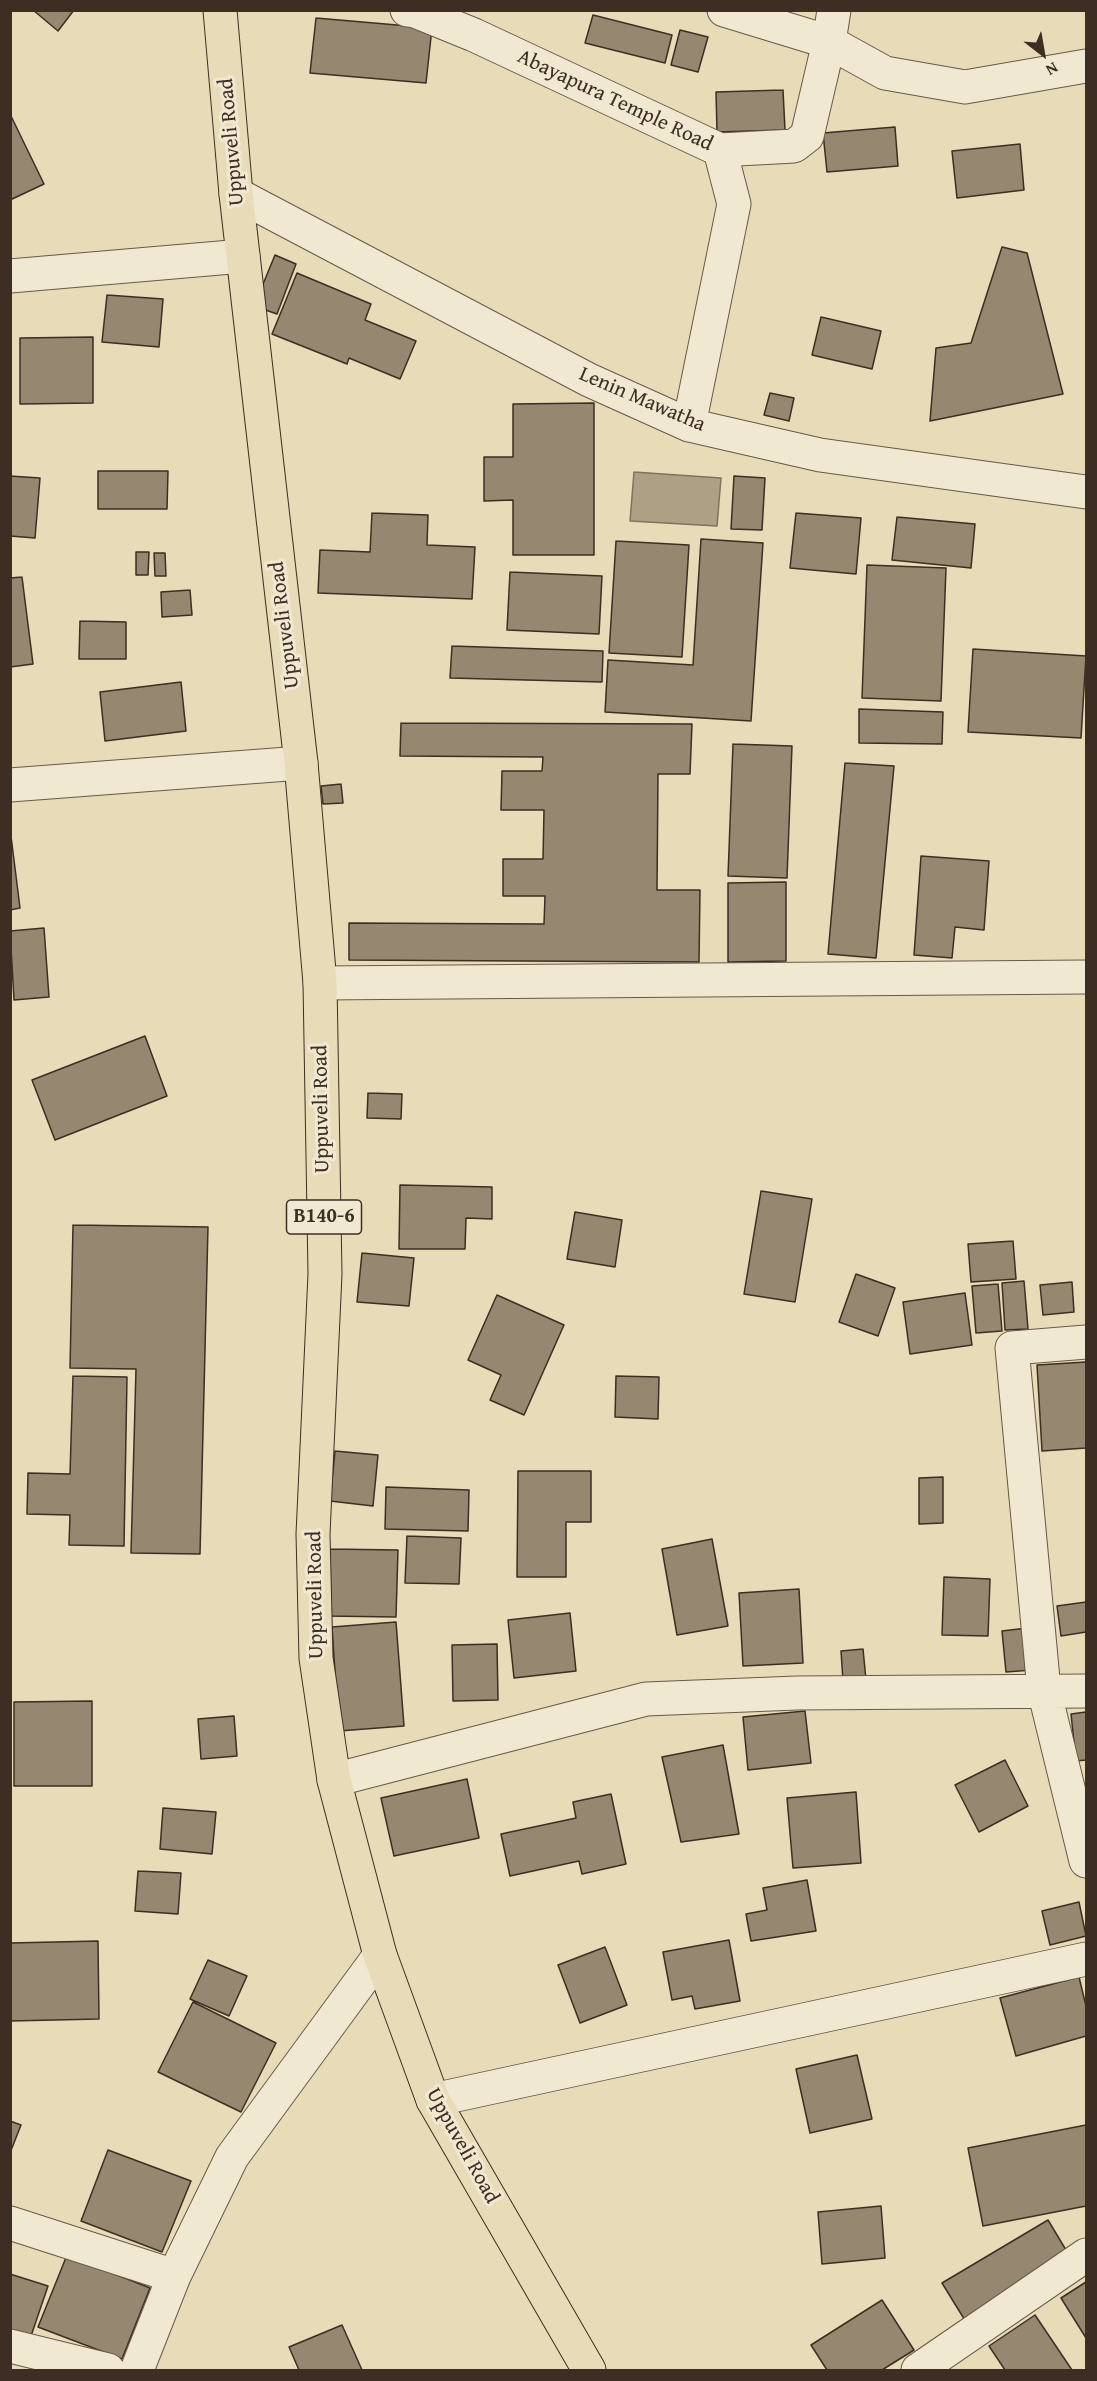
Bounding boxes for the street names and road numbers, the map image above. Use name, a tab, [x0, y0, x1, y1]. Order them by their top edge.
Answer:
street label: Abayapura Temple Road	[513, 45, 717, 157]
street label: Uppuveli Road	[214, 77, 250, 207]
street label: Lenin Mawatha	[575, 362, 709, 438]
street label: Uppuveli Road	[265, 560, 305, 690]
street label: Uppuveli Road	[308, 1045, 336, 1173]
road number: B140-6	[286, 1200, 362, 1234]
street label: Uppuveli Road	[302, 1531, 330, 1659]
street label: Uppuveli Road	[420, 2084, 504, 2208]

